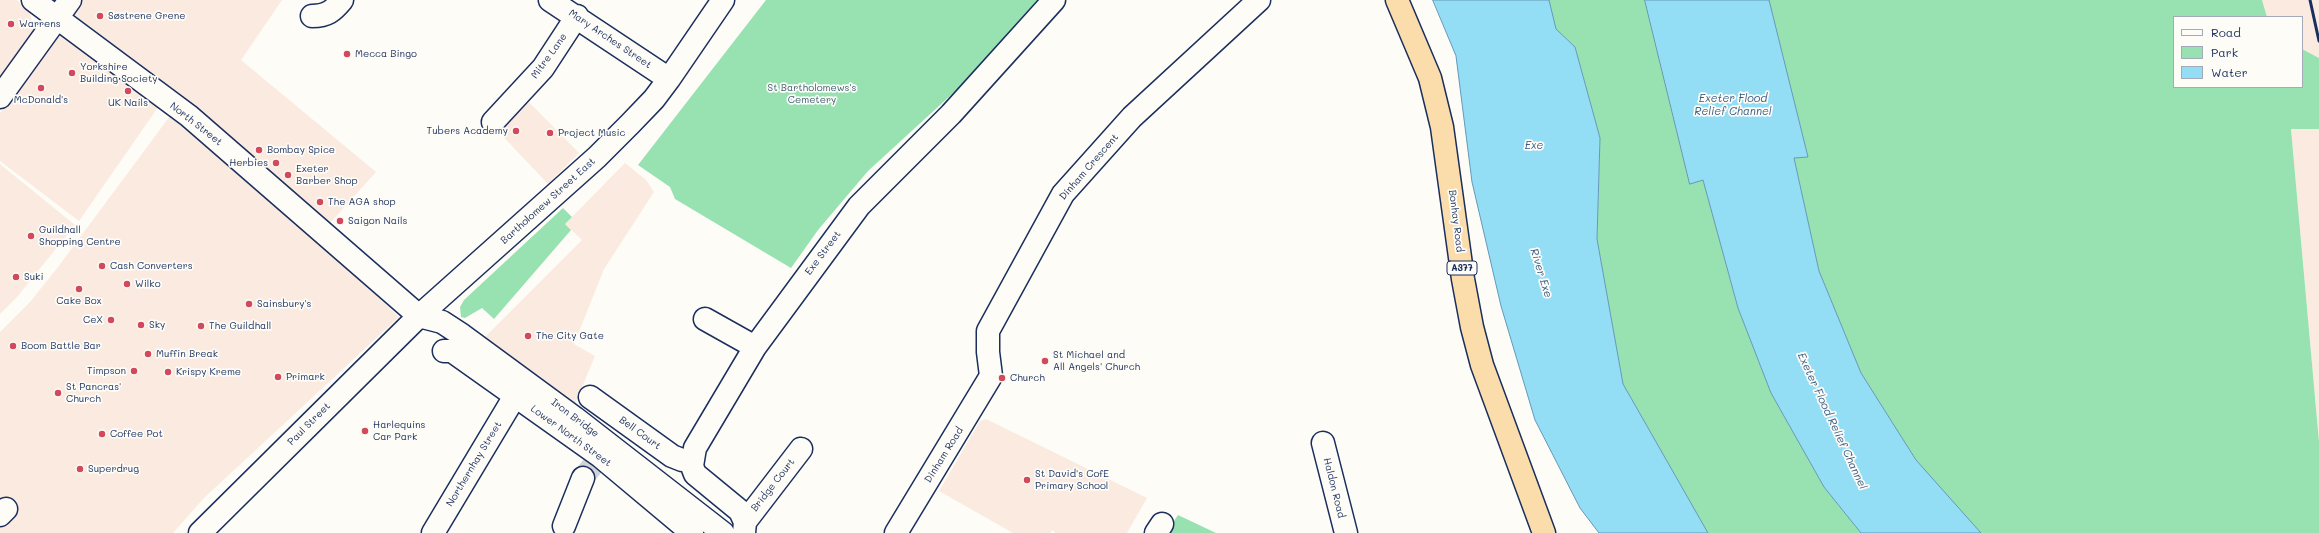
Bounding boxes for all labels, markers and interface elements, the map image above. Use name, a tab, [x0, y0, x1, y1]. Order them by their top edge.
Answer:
street label: Mary Arches Street	[566, 7, 654, 71]
place label: Søstrene Grene	[108, 10, 185, 22]
marker: Søstrene Grene	[95, 11, 105, 21]
legend	[2173, 16, 2303, 88]
place label: Warrens	[19, 18, 61, 30]
marker: Warrens	[6, 19, 16, 29]
text: Road	[2211, 24, 2241, 40]
street label: Mitre Lane	[529, 31, 569, 81]
text: Park	[2211, 44, 2238, 60]
place label: Mecca Bingo	[355, 48, 417, 60]
marker: Mecca Bingo	[342, 49, 352, 59]
place label: Yorkshire Building Society	[80, 61, 157, 84]
text: Water	[2211, 64, 2248, 80]
marker: Yorkshire Building Society	[67, 68, 77, 78]
park label: St Bartholomews's Cemetery	[768, 82, 856, 106]
marker: McDonald's	[36, 83, 46, 93]
marker: UK Nails	[123, 86, 133, 96]
water label: Exeter Flood Relief Channel	[1694, 92, 1772, 118]
place label: McDonald's	[14, 94, 68, 106]
place label: UK Nails	[108, 97, 148, 109]
street label: North Street	[167, 100, 225, 148]
place label: Tubers Academy	[427, 125, 508, 137]
marker: Tubers Academy	[511, 126, 521, 136]
place label: Project Music	[558, 127, 625, 139]
marker: Project Music	[545, 128, 555, 138]
street label: Dinham Crescent	[1057, 131, 1121, 203]
water label: Exe	[1525, 139, 1543, 153]
place label: Bombay Spice	[267, 144, 335, 156]
marker: Bombay Spice	[254, 145, 264, 155]
street label: Bartholomew Street East	[498, 155, 598, 247]
place label: Herbies	[229, 157, 268, 169]
marker: Herbies	[271, 158, 281, 168]
place label: Exeter Barber Shop	[296, 163, 358, 186]
marker: Exeter Barber Shop	[283, 170, 293, 180]
street label: Bonhay Road	[1446, 189, 1466, 253]
place label: The AGA shop	[328, 196, 396, 208]
marker: The AGA shop	[315, 197, 325, 207]
place label: Saigon Nails	[348, 215, 407, 227]
marker: Saigon Nails	[335, 216, 345, 226]
place label: Guildhall Shopping Centre	[39, 224, 121, 248]
street label: Exe Street	[803, 229, 843, 277]
marker: Guildhall Shopping Centre	[26, 231, 36, 241]
water label: River Exe	[1527, 247, 1555, 299]
place label: Cash Converters	[110, 260, 193, 272]
marker: Cash Converters	[97, 261, 107, 271]
road number: A377	[1447, 261, 1477, 275]
place label: Suki	[24, 271, 43, 283]
marker: Suki	[11, 272, 21, 282]
place label: Wilko	[135, 278, 161, 290]
marker: Wilko	[122, 279, 132, 289]
marker: Cake Box	[74, 284, 84, 294]
place label: Cake Box	[56, 295, 102, 307]
place label: Sainsbury's	[257, 298, 311, 310]
marker: Sainsbury's	[244, 299, 254, 309]
place label: CeX	[83, 314, 103, 326]
marker: CeX	[106, 315, 116, 325]
place label: Sky	[149, 319, 165, 331]
marker: Sky	[136, 320, 146, 330]
place label: The Guildhall	[209, 320, 271, 332]
marker: The Guildhall	[196, 321, 206, 331]
place label: The City Gate	[536, 330, 604, 342]
marker: The City Gate	[523, 331, 533, 341]
place label: Boom Battle Bar	[21, 340, 101, 352]
marker: Boom Battle Bar	[8, 341, 18, 351]
place label: Muffin Break	[156, 348, 218, 360]
marker: Muffin Break	[143, 349, 153, 359]
place label: St Michael and All Angels' Church	[1053, 349, 1140, 372]
water label: Exeter Flood Relief Channel	[1795, 351, 1869, 491]
marker: St Michael and All Angels' Church	[1040, 356, 1050, 366]
place label: Timpson	[87, 365, 126, 377]
marker: Timpson	[129, 366, 139, 376]
place label: Krispy Kreme	[176, 366, 241, 378]
marker: Krispy Kreme	[163, 367, 173, 377]
place label: Primark	[286, 371, 325, 383]
marker: Primark	[273, 372, 283, 382]
place label: Church	[1010, 372, 1045, 384]
marker: Church	[997, 373, 1007, 383]
place label: St Pancras' Church	[66, 381, 121, 404]
marker: St Pancras' Church	[53, 388, 63, 398]
street label: Iron Bridge	[549, 396, 601, 440]
street label: Paul Street	[285, 400, 333, 448]
street label: Lower North Street	[528, 403, 614, 469]
street label: Bell Court	[617, 414, 663, 452]
place label: Harlequins Car Park	[373, 419, 425, 442]
street label: Northernhay Street	[444, 419, 504, 509]
street label: Dinham Road	[922, 425, 966, 485]
marker: Harlequins Car Park	[360, 426, 370, 436]
place label: Coffee Pot	[110, 428, 163, 440]
marker: Coffee Pot	[97, 429, 107, 439]
street label: Bridge Court	[749, 456, 797, 514]
street label: Haldon Road	[1321, 457, 1347, 519]
place label: Superdrug	[88, 463, 139, 475]
marker: Superdrug	[75, 464, 85, 474]
place label: St David's CofE Primary School	[1035, 468, 1109, 492]
marker: St David's CofE Primary School	[1022, 475, 1032, 485]

